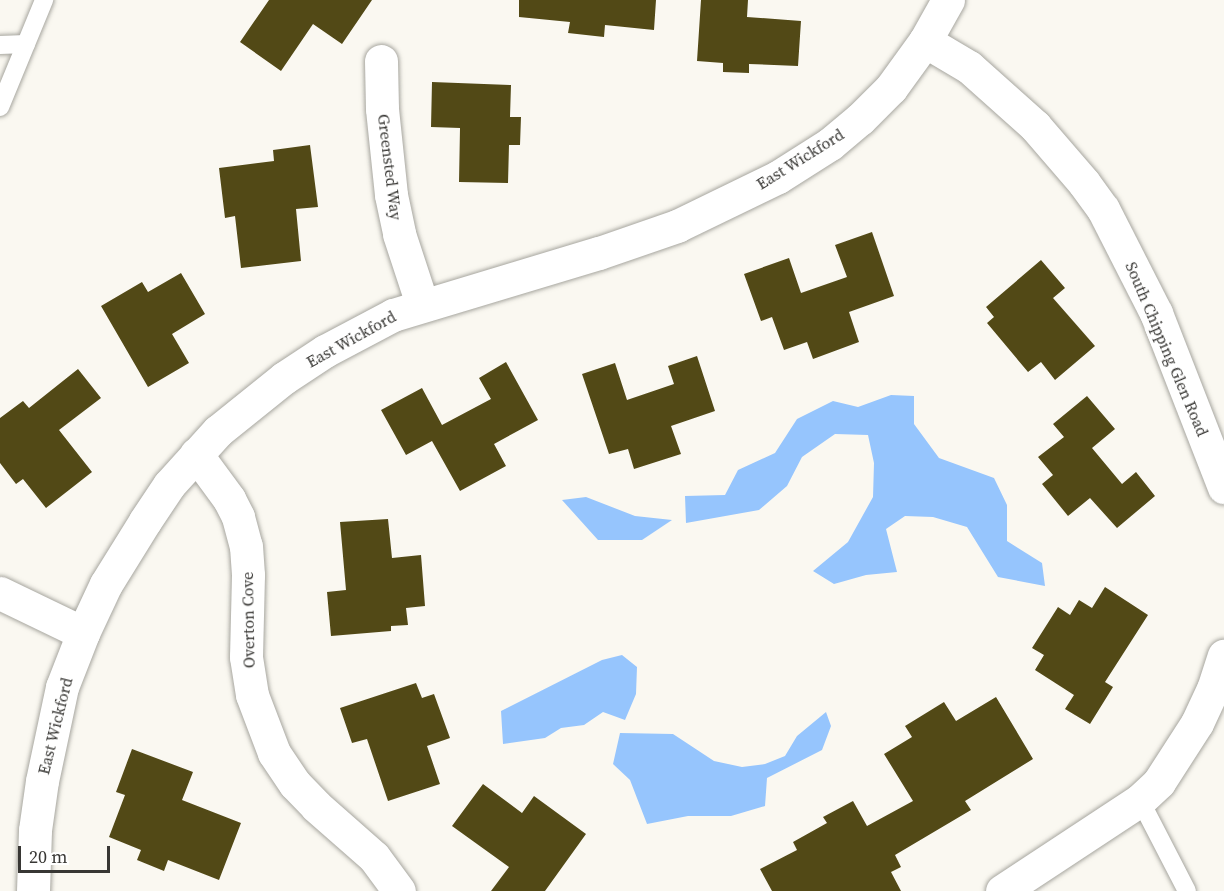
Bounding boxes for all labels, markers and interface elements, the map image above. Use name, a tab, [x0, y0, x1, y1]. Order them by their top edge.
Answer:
street label: Greensted Way	[374, 113, 406, 221]
street label: East Wickford	[753, 124, 847, 194]
street label: South Chipping Glen Road	[1122, 259, 1212, 439]
street label: East Wickford	[303, 306, 399, 372]
street label: Overton Cove	[238, 572, 258, 668]
street label: East Wickford	[34, 675, 76, 777]
scale bar	[21, 834, 112, 872]
text: 20 m	[29, 844, 67, 869]

